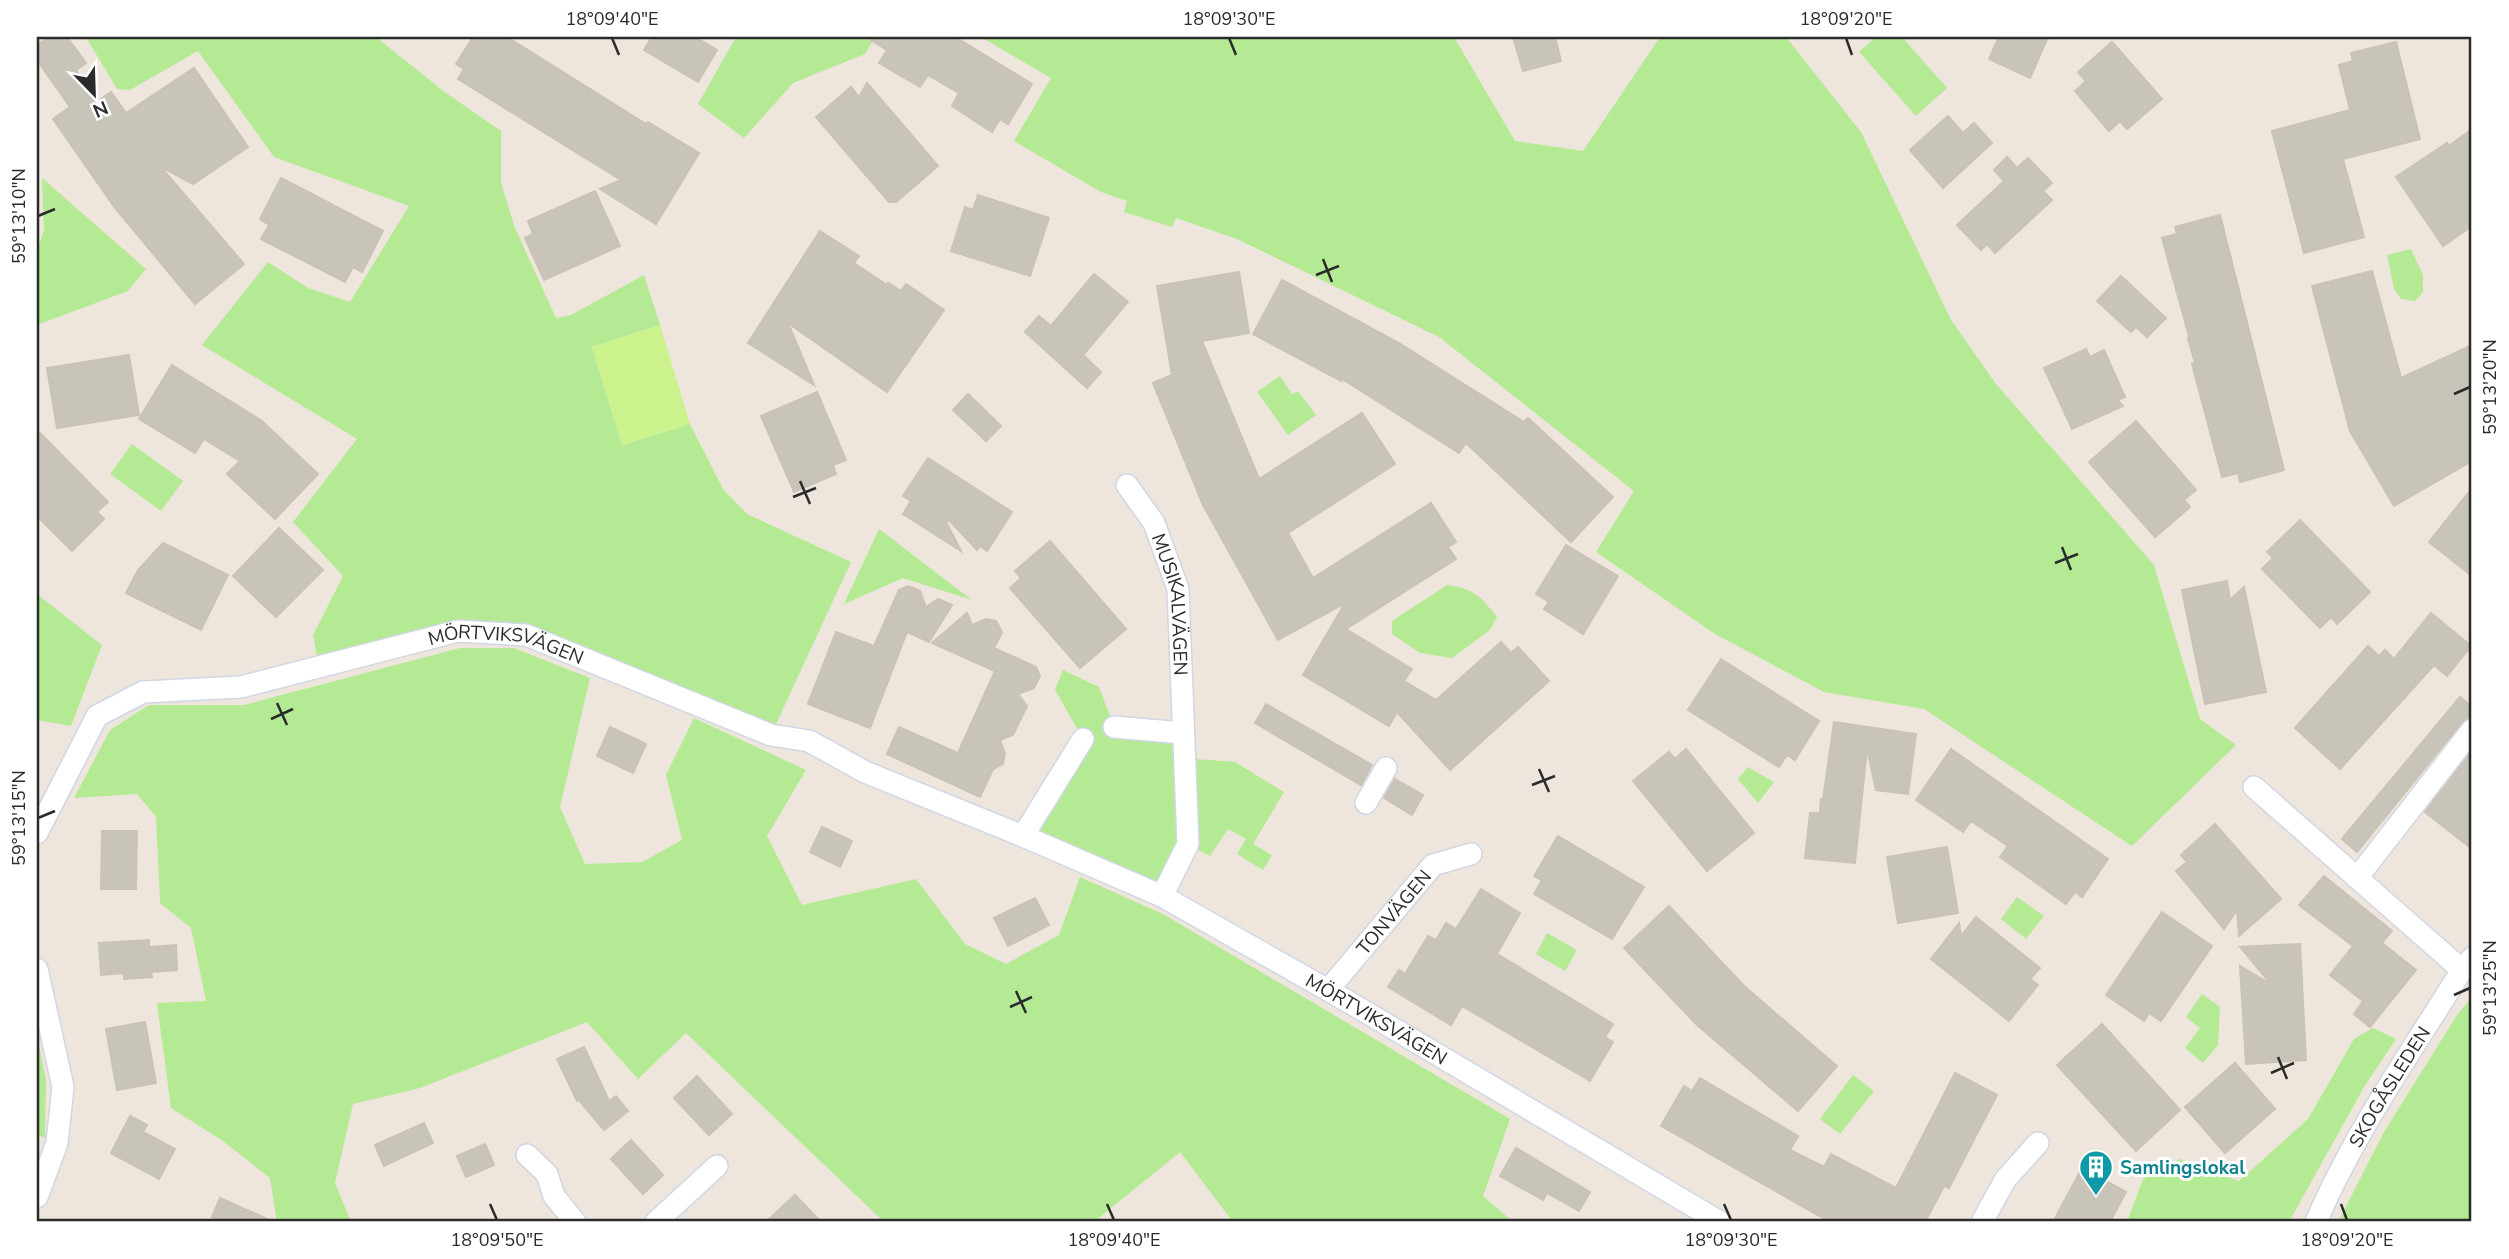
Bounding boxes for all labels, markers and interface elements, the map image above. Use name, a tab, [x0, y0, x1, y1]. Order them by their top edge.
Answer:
text: 18°09'40"E	[566, 7, 659, 31]
text: 18°09'30"E	[1183, 7, 1276, 31]
text: 18°09'20"E	[1800, 7, 1893, 31]
north arrow	[60, 60, 130, 130]
text: N	[89, 94, 112, 123]
text: 59°13'10"N	[7, 168, 31, 264]
text: 59°13'20"N	[2478, 339, 2502, 435]
street label: MUSIKALVÄGEN	[1145, 530, 1193, 676]
street label: MÖRTVIKSVÄGEN	[425, 619, 587, 671]
text: 59°13'15"N	[7, 770, 31, 866]
street label: TONVÄGEN	[1351, 864, 1438, 961]
text: 59°13'25"N	[2478, 940, 2502, 1036]
street label: MÖRTVIKSVÄGEN	[1300, 968, 1452, 1072]
street label: SKOGÅSLEDEN	[2343, 1022, 2437, 1152]
building icon: Samlingslokal	[2077, 1148, 2115, 1197]
place label: Samlingslokal	[2120, 1155, 2245, 1181]
text: 18°09'50"E	[451, 1228, 544, 1252]
text: 18°09'40"E	[1068, 1228, 1161, 1252]
text: 18°09'30"E	[1685, 1228, 1778, 1252]
text: 18°09'20"E	[2301, 1228, 2394, 1252]

